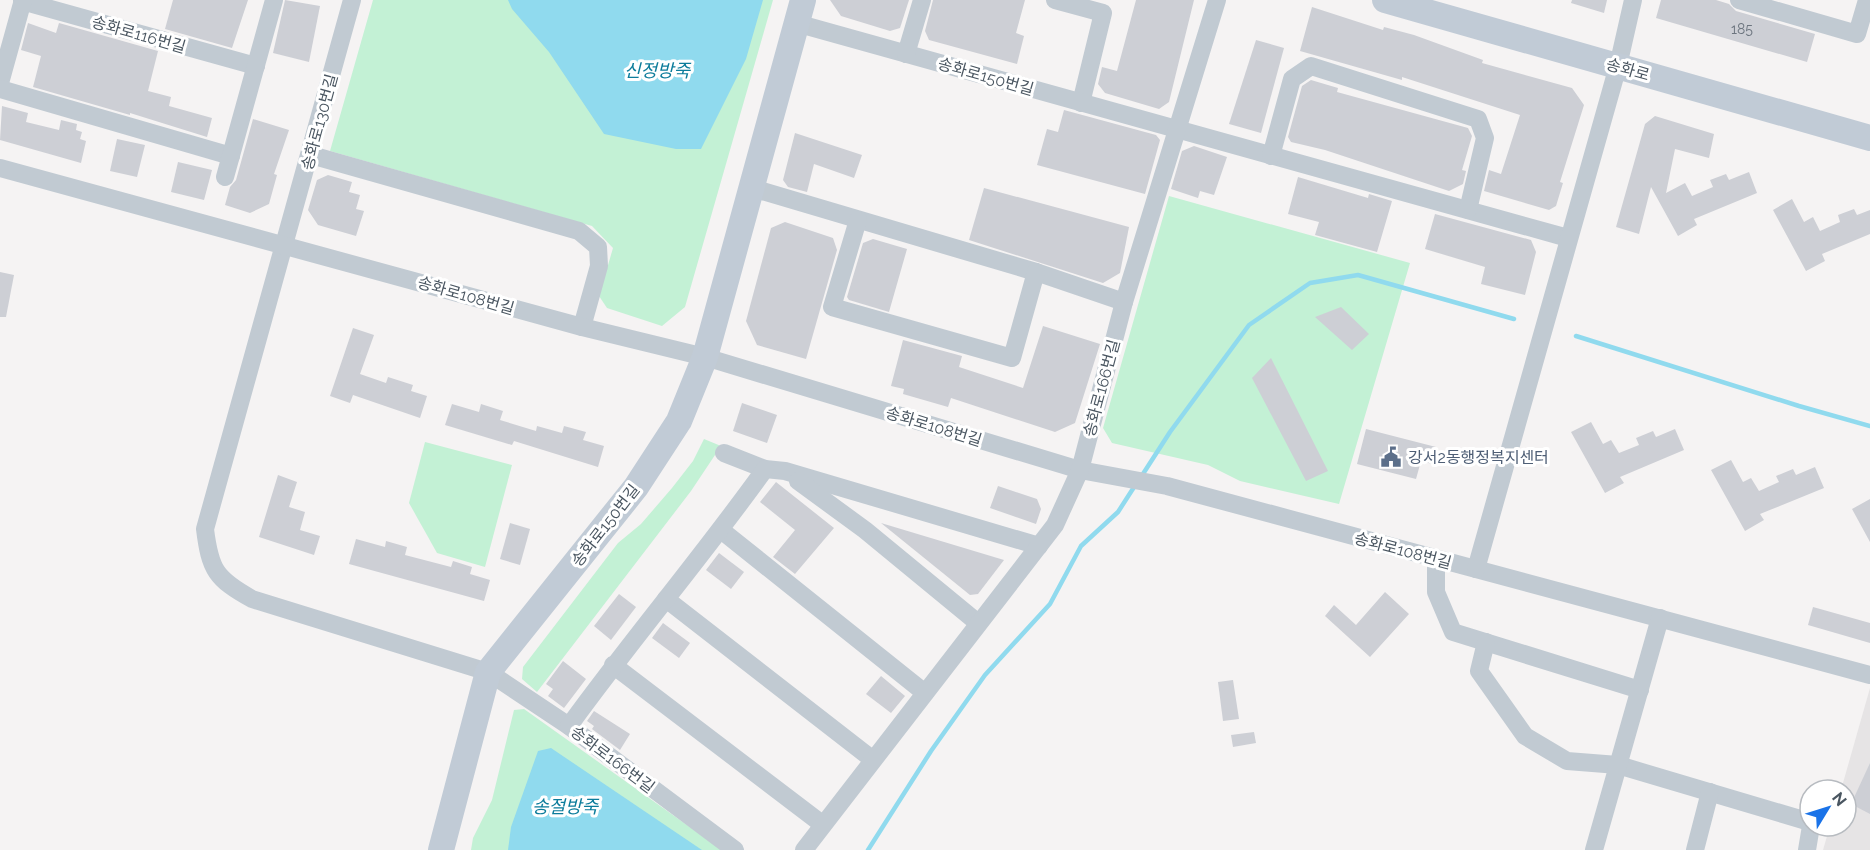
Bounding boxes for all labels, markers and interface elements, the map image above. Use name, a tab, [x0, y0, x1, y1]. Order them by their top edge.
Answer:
street label: 송화로116번길	[90, 12, 188, 57]
house number: 185	[1731, 21, 1753, 37]
street label: 송화로150번길	[936, 54, 1036, 99]
street label: 송화로	[1604, 54, 1652, 85]
water label: 신정방죽	[624, 60, 692, 81]
street label: 송화로130번길	[298, 72, 341, 172]
street label: 송화로108번길	[415, 273, 516, 318]
street label: 송화로166번길	[1079, 337, 1124, 439]
street label: 송화로108번길	[883, 403, 984, 450]
public building icon: 강서2동행정복지센터	[1379, 445, 1403, 469]
place label: 강서2동행정복지센터	[1408, 448, 1549, 467]
street label: 송화로150번길	[567, 480, 643, 570]
street label: 송화로108번길	[1352, 528, 1453, 573]
street label: 송화로166번길	[567, 722, 658, 797]
north arrow	[1798, 778, 1858, 838]
text: N	[1828, 788, 1851, 810]
water label: 송절방죽	[532, 796, 600, 817]

